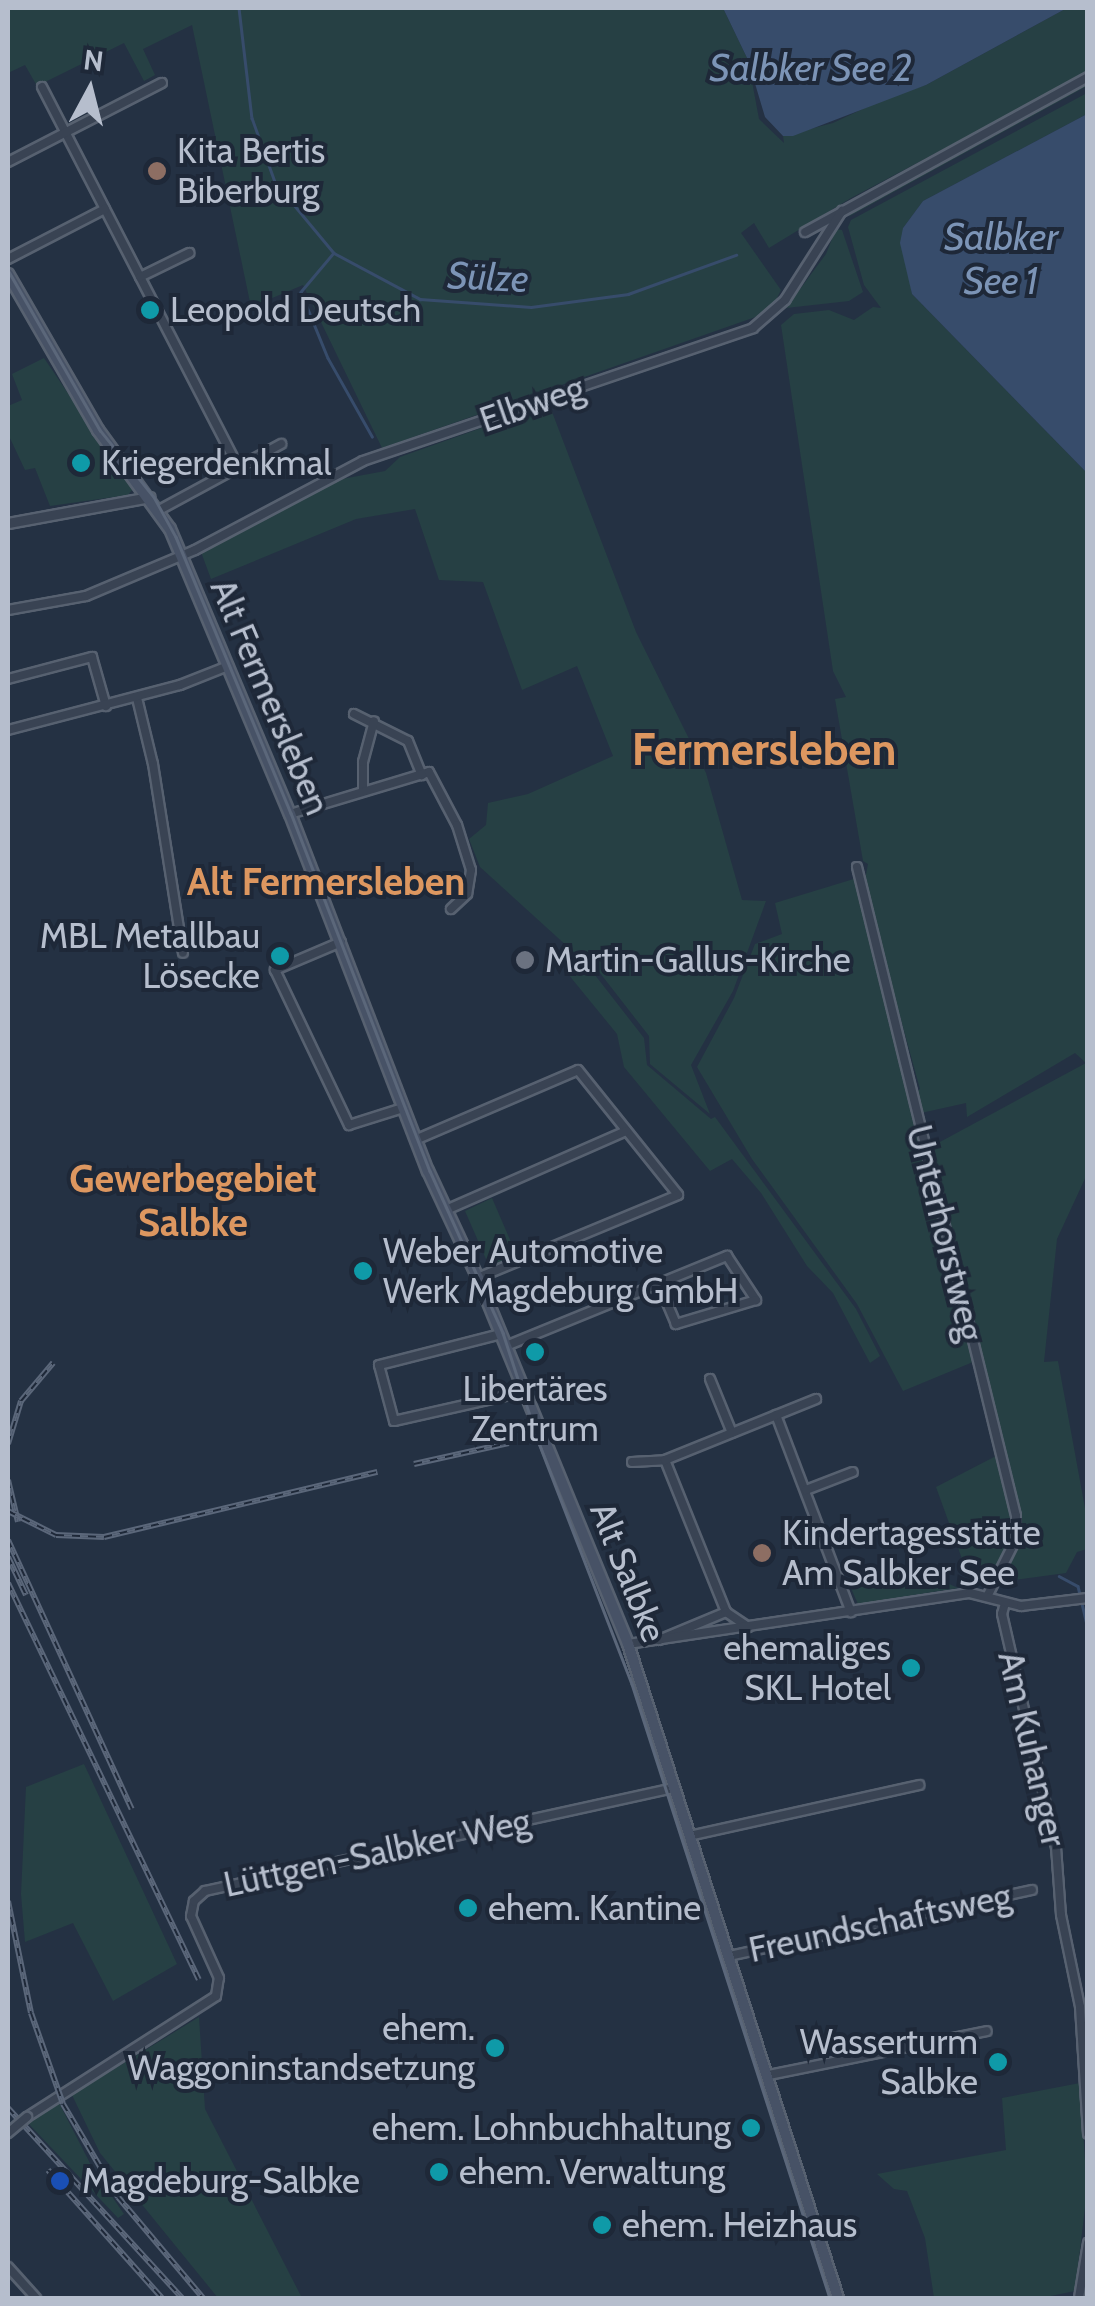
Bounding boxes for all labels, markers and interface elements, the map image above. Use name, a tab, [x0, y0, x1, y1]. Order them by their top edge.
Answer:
north arrow	[40, 40, 140, 140]
text: N	[82, 42, 106, 78]
water label: Salbker See 2	[709, 45, 913, 91]
place label: Kita Bertis Biberburg	[177, 130, 325, 212]
marker: Kita Bertis Biberburg	[146, 160, 168, 182]
water label: Salbker See 1	[944, 214, 1058, 304]
water label: Sülze	[446, 252, 530, 302]
place label: Leopold Deutsch	[170, 289, 421, 331]
marker: Leopold Deutsch	[139, 299, 161, 321]
street label: Elbweg	[474, 367, 590, 441]
place label: Kriegerdenkmal	[101, 442, 332, 484]
marker: Kriegerdenkmal	[70, 452, 92, 474]
street label: Alt Fermersleben	[201, 573, 339, 821]
district label: Fermersleben	[632, 723, 896, 777]
district label: Alt Fermersleben	[187, 859, 465, 905]
place label: MBL Metallbau Lösecke	[40, 915, 260, 997]
place label: Martin-Gallus-Kirche	[545, 939, 851, 981]
marker: MBL Metallbau Lösecke	[269, 945, 291, 967]
marker: Martin-Gallus-Kirche	[514, 949, 536, 971]
street label: Unterhorstweg	[898, 1121, 992, 1345]
district label: Gewerbegebiet Salbke	[69, 1156, 317, 1246]
place label: Weber Automotive Werk Magdeburg GmbH	[383, 1230, 738, 1312]
marker: Weber Automotive Werk Magdeburg GmbH	[352, 1260, 374, 1282]
marker: Libertäres Zentrum	[524, 1341, 546, 1363]
place label: Libertäres Zentrum	[463, 1368, 607, 1450]
street label: Alt Salbke	[581, 1496, 675, 1648]
place label: Kindertagesstätte Am Salbker See	[782, 1512, 1041, 1594]
marker: Kindertagesstätte Am Salbker See	[751, 1542, 773, 1564]
place label: ehemaliges SKL Hotel	[723, 1627, 891, 1709]
street label: Am Kuhanger	[989, 1647, 1075, 1851]
marker: ehemaliges SKL Hotel	[900, 1657, 922, 1679]
street label: Lüttgen-Salbker Weg	[220, 1800, 534, 1906]
street label: Freundschaftsweg	[745, 1875, 1015, 1971]
place label: ehem. Kantine	[488, 1887, 701, 1929]
marker: ehem. Kantine	[457, 1897, 479, 1919]
place label: ehem. Waggoninstandsetzung	[128, 2007, 475, 2089]
place label: Wasserturm Salbke	[800, 2021, 978, 2103]
marker: ehem. Waggoninstandsetzung	[484, 2037, 506, 2059]
marker: Wasserturm Salbke	[987, 2051, 1009, 2073]
place label: ehem. Lohnbuchhaltung	[372, 2107, 731, 2149]
marker: ehem. Lohnbuchhaltung	[740, 2117, 762, 2139]
place label: ehem. Verwaltung	[459, 2151, 725, 2193]
place label: Magdeburg-Salbke	[82, 2160, 360, 2202]
marker: ehem. Verwaltung	[428, 2161, 450, 2183]
marker: Magdeburg-Salbke	[47, 2168, 73, 2194]
place label: ehem. Heizhaus	[622, 2204, 857, 2246]
marker: ehem. Heizhaus	[591, 2214, 613, 2236]

